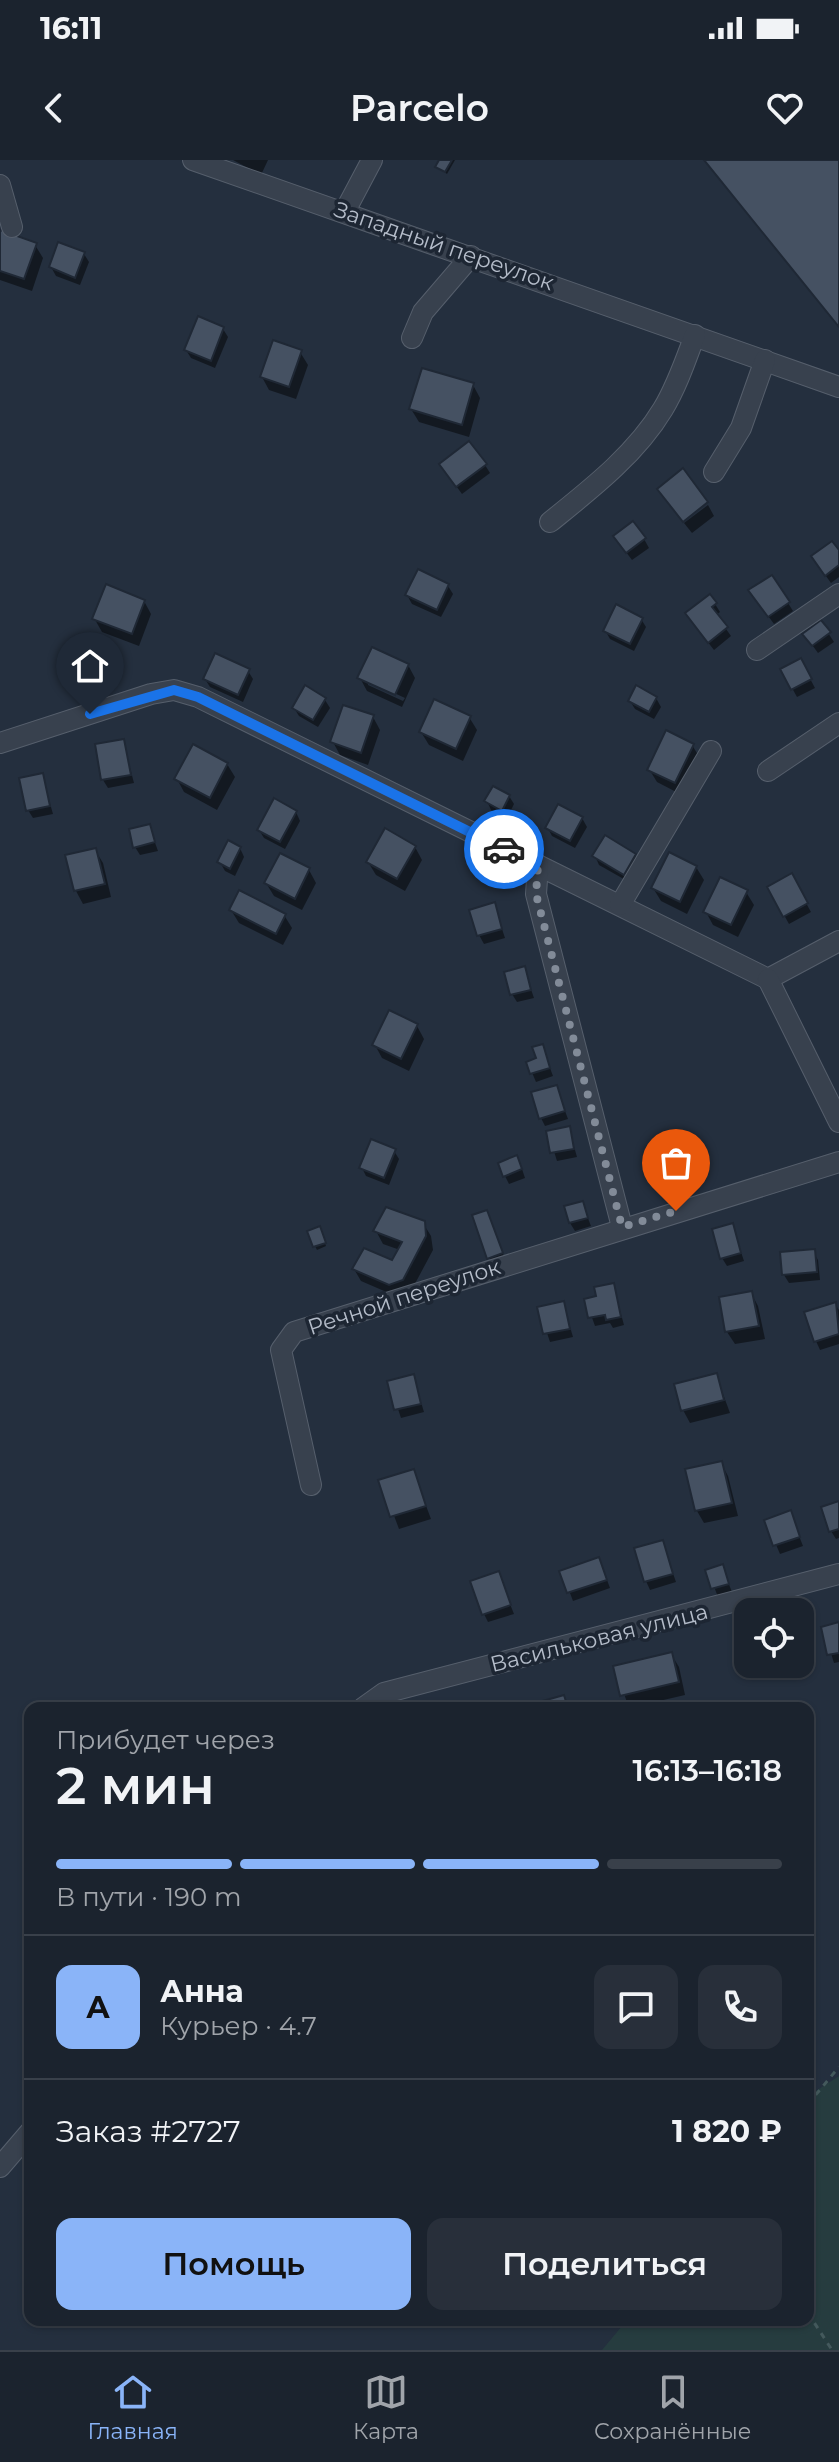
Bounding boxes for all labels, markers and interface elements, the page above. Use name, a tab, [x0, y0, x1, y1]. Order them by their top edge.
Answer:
text: 16:11	[40, 10, 102, 47]
icon: back	[32, 86, 76, 130]
text: Parcelo	[350, 86, 489, 130]
icon: heart	[763, 86, 807, 130]
street label: Западный переулок	[330, 196, 558, 296]
pin	[56, 632, 124, 714]
icon: home	[68, 644, 112, 688]
courier	[464, 809, 544, 889]
icon: car	[482, 827, 526, 871]
pin	[642, 1129, 710, 1211]
icon: bag	[654, 1141, 698, 1185]
street label: Речной переулок	[304, 1253, 504, 1341]
street label: Васильковая улица	[487, 1598, 711, 1678]
map controls	[734, 1598, 814, 1678]
button: locate	[734, 1598, 814, 1678]
text: Прибудет через	[56, 1724, 275, 1756]
text: 16:13–16:18	[633, 1752, 782, 1789]
text: 2 мин	[56, 1754, 215, 1817]
text: В пути · 190 m	[56, 1881, 242, 1913]
button: chat	[594, 1965, 678, 2049]
button: phone	[698, 1965, 782, 2049]
text: Анна	[160, 1973, 244, 2010]
text: А	[86, 1989, 110, 2026]
text: Курьер · 4.7	[160, 2010, 317, 2042]
text: Заказ #2727	[56, 2113, 241, 2150]
text: 1 820 ₽	[672, 2113, 782, 2150]
button: Помощь	[56, 2218, 411, 2310]
button: Поделиться	[427, 2218, 782, 2310]
tab: Главная	[88, 2370, 178, 2445]
tab: Карта	[353, 2370, 419, 2445]
tab: Сохранённые	[594, 2370, 751, 2445]

